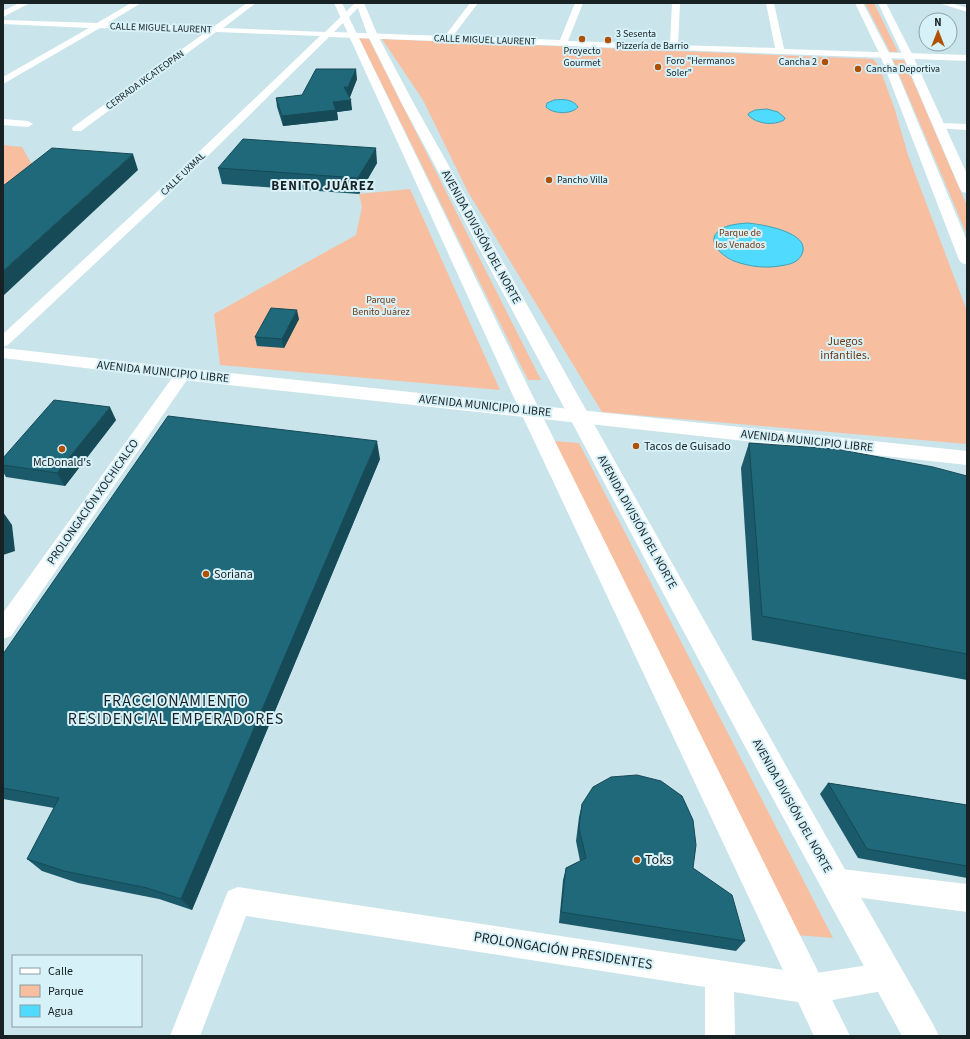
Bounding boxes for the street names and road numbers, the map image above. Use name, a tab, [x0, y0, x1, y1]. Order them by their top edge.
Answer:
street label: CALLE MIGUEL LAURENT	[110, 19, 213, 37]
street label: CALLE MIGUEL LAURENT	[434, 31, 537, 49]
street label: CERRADA IXCATEOPAN	[103, 47, 187, 113]
street label: CALLE UXMAL	[158, 149, 209, 199]
street label: AVENIDA DIVISIÓN DEL NORTE	[437, 167, 525, 307]
street label: AVENIDA MUNICIPIO LIBRE	[96, 357, 230, 387]
street label: AVENIDA MUNICIPIO LIBRE	[418, 391, 552, 421]
street label: AVENIDA MUNICIPIO LIBRE	[740, 426, 874, 456]
street label: PROLONGACIÓN XOCHICALCO	[43, 436, 143, 568]
street label: AVENIDA DIVISIÓN DEL NORTE	[593, 452, 681, 592]
street label: AVENIDA DIVISIÓN DEL NORTE	[748, 736, 836, 876]
street label: PROLONGACIÓN PRESIDENTES	[472, 927, 654, 975]

